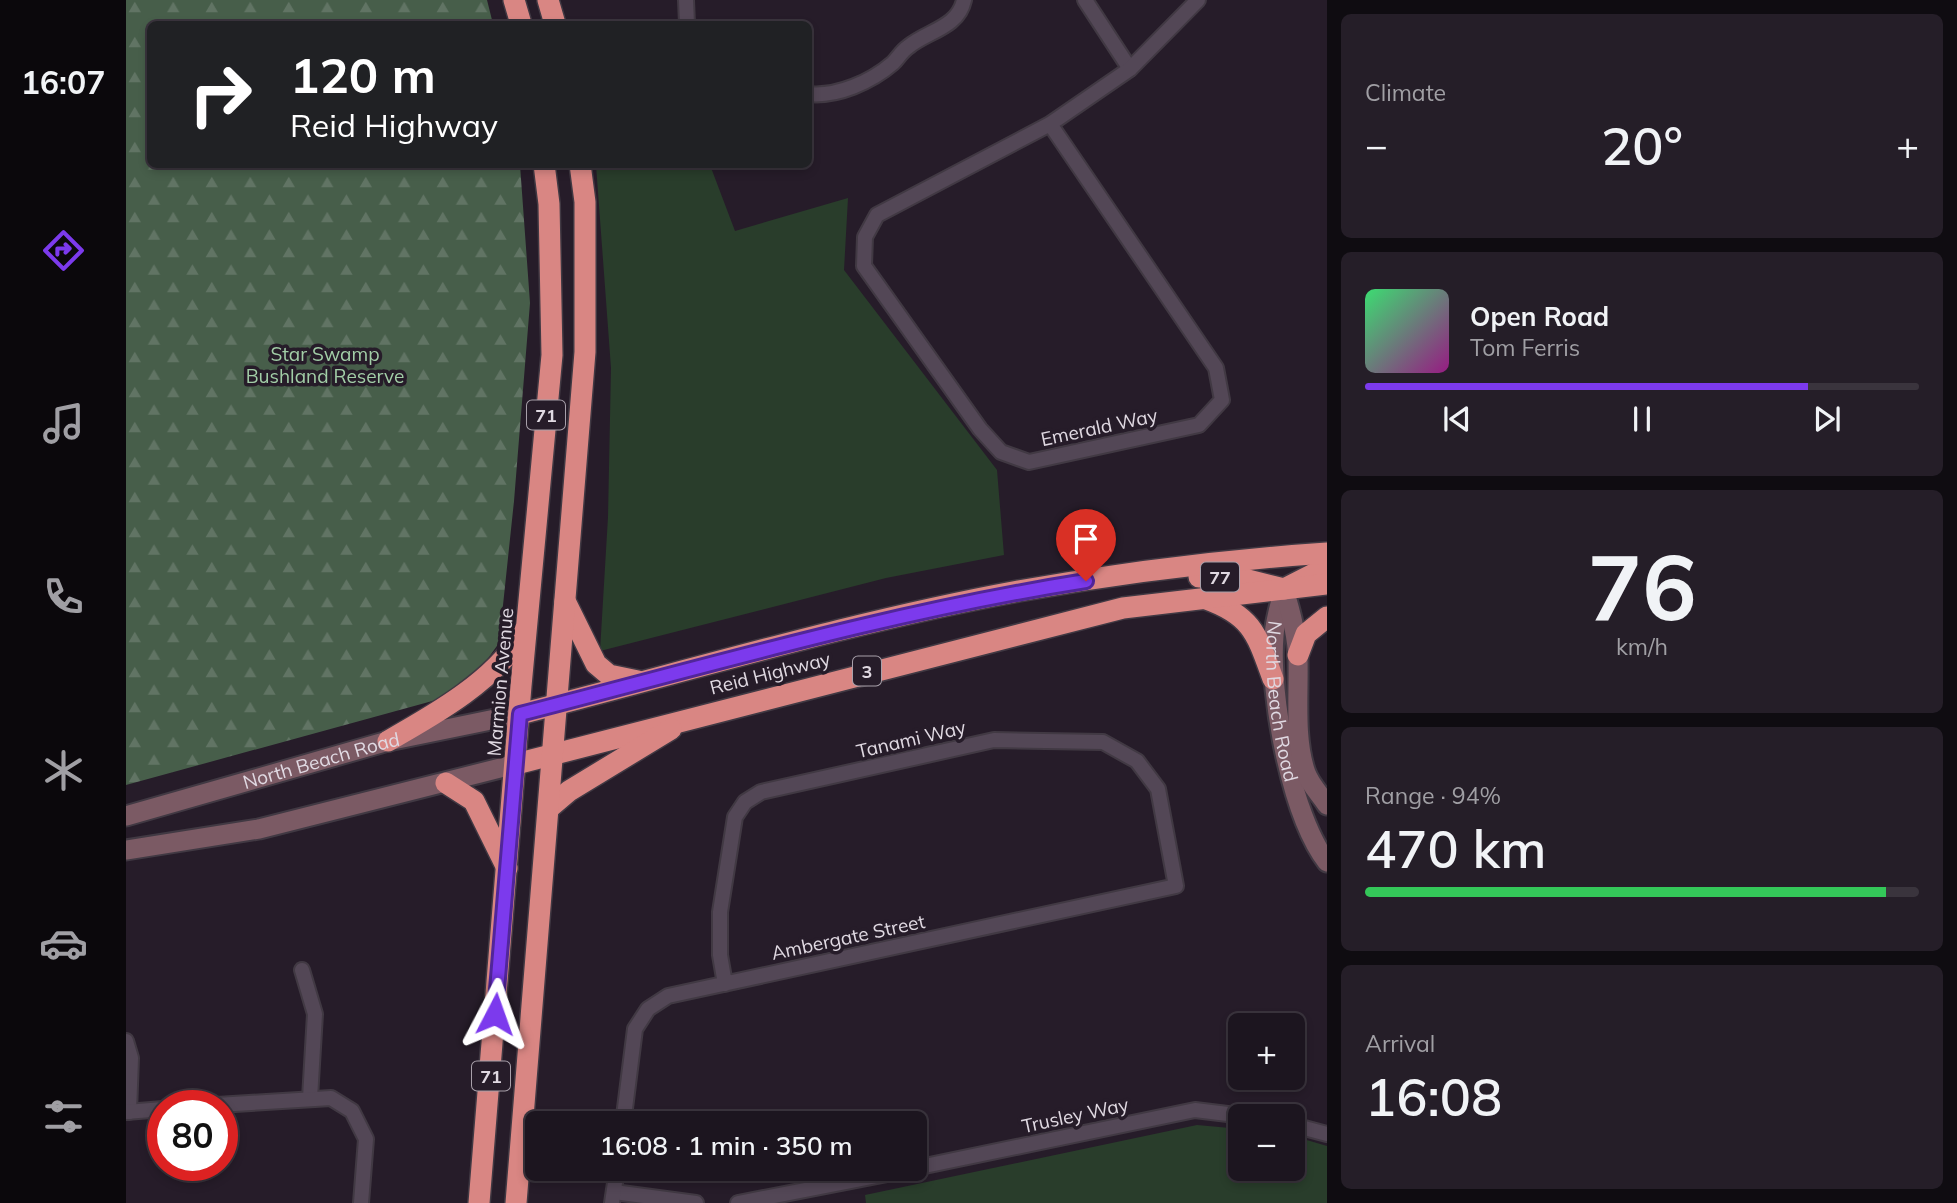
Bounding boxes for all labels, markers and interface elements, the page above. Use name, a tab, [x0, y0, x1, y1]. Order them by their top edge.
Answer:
text: 120 m	[290, 44, 436, 105]
icon: right	[175, 49, 266, 140]
text: 16:07	[21, 62, 105, 102]
text: Climate	[1365, 78, 1446, 107]
text: Reid Highway	[290, 105, 498, 145]
text: 20°	[1601, 113, 1683, 178]
text: −	[1365, 121, 1388, 169]
text: +	[1896, 121, 1919, 169]
icon: directions	[39, 226, 88, 275]
text: Open Road	[1470, 300, 1609, 333]
text: Tom Ferris	[1470, 333, 1580, 362]
park label: Star Swamp Bushland Reserve	[246, 342, 404, 388]
icon: music	[39, 399, 88, 448]
road number: 71	[527, 400, 565, 430]
icon: previous	[1438, 400, 1476, 438]
icon: pause	[1623, 400, 1661, 438]
icon: next	[1808, 400, 1846, 438]
street label: Emerald Way	[1038, 403, 1160, 451]
pin	[1056, 509, 1116, 581]
icon: arrive	[1067, 520, 1105, 558]
text: 76	[1587, 529, 1697, 643]
road number: 77	[1201, 562, 1239, 592]
icon: phone	[39, 572, 88, 621]
street label: Marmion Avenue	[482, 607, 518, 757]
street label: North Beach Road	[1261, 619, 1304, 784]
text: km/h	[1616, 632, 1668, 661]
street label: Reid Highway	[707, 646, 833, 700]
road number: 3	[853, 656, 881, 686]
street label: Tanami Way	[854, 715, 968, 763]
street label: North Beach Road	[240, 727, 402, 794]
icon: climate	[39, 746, 88, 795]
text: Range · 94%	[1365, 781, 1501, 810]
text: 470 km	[1365, 816, 1546, 881]
street label: Ambergate Street	[769, 909, 927, 965]
icon: car	[39, 919, 88, 968]
position arrow	[458, 977, 532, 1051]
map controls	[1228, 1013, 1305, 1181]
button: +	[1228, 1013, 1305, 1090]
text: Arrival	[1365, 1029, 1435, 1058]
road number: 71	[472, 1062, 510, 1091]
text: 16:08	[1365, 1064, 1502, 1129]
speed limit sign: 80	[147, 1090, 238, 1181]
icon: filters	[39, 1092, 88, 1141]
street label: Trusley Way	[1019, 1092, 1131, 1138]
button: −	[1228, 1104, 1305, 1181]
text: 16:08 · 1 min · 350 m	[599, 1129, 853, 1162]

